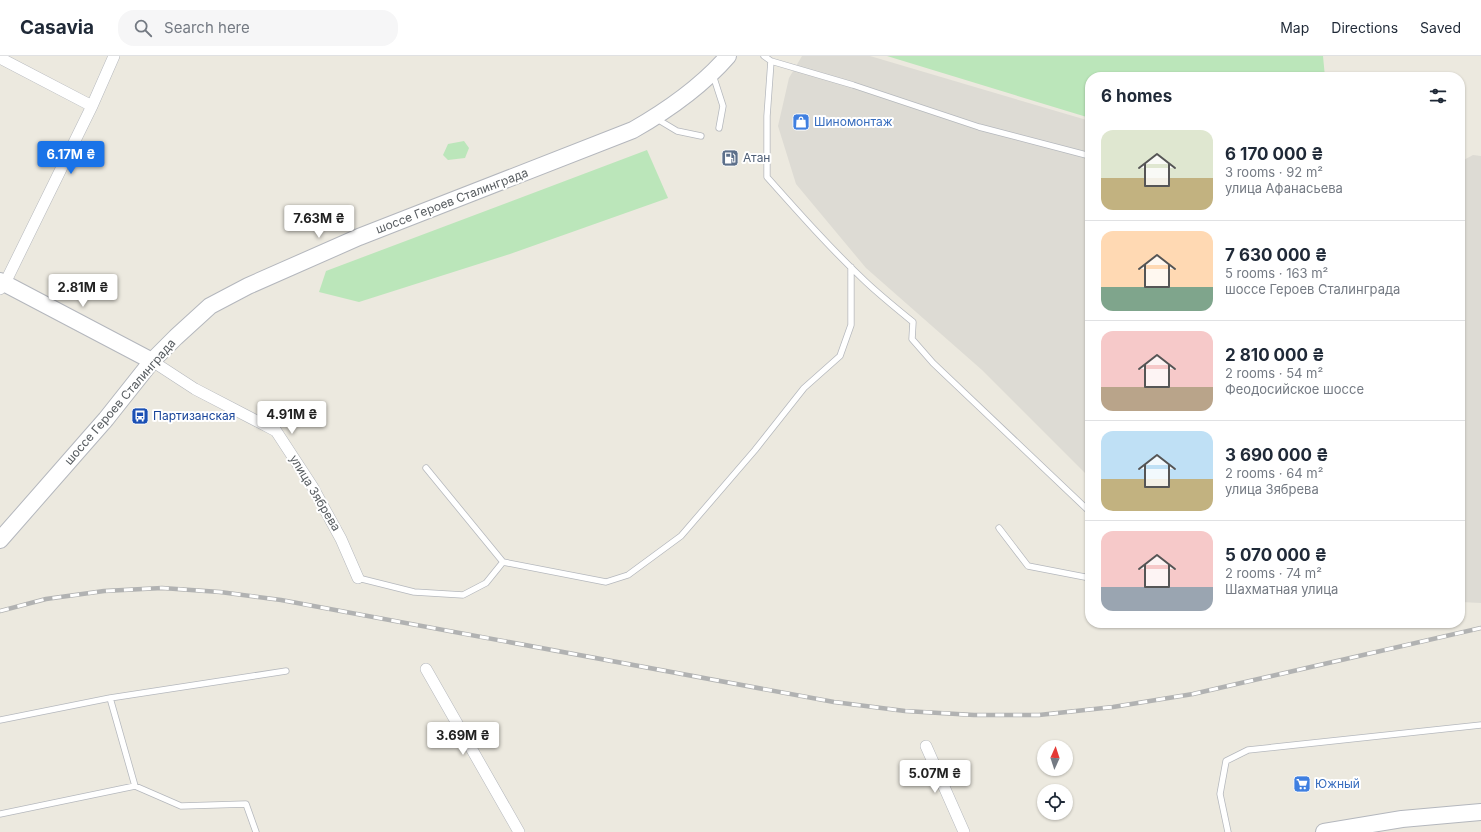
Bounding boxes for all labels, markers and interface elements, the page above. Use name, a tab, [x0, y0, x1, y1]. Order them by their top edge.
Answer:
search box	[118, 10, 398, 46]
text: Casavia	[20, 16, 94, 39]
icon: search	[132, 17, 154, 39]
text: Search here	[164, 18, 250, 37]
text: Map	[1280, 19, 1309, 36]
text: Directions	[1331, 19, 1398, 36]
text: Saved	[1420, 19, 1461, 36]
icon: filters	[1427, 85, 1449, 107]
text: 6 homes	[1101, 86, 1172, 106]
shop icon: Шиномонтаж	[791, 112, 811, 132]
place label: Шиномонтаж	[814, 114, 893, 129]
pin: 6.17M ₴	[34, 141, 108, 175]
text: 6 170 000 ₴	[1225, 144, 1323, 164]
text: 6.17M ₴	[46, 146, 96, 162]
icon: home	[1133, 146, 1181, 194]
fuel station icon: Атан	[720, 148, 740, 168]
place label: Атан	[743, 150, 770, 165]
text: 3 rooms · 92 m²	[1225, 164, 1323, 180]
street label: шоссе Героев Сталинграда	[374, 165, 530, 237]
text: улица Афанасьева	[1225, 180, 1343, 196]
pin: 7.63M ₴	[282, 205, 356, 239]
text: 7.63M ₴	[293, 210, 345, 226]
text: 7 630 000 ₴	[1225, 245, 1327, 265]
icon: home	[1133, 247, 1181, 295]
text: 5 rooms · 163 m²	[1225, 265, 1328, 281]
pin: 2.81M ₴	[46, 274, 120, 308]
text: 2.81M ₴	[57, 279, 109, 295]
text: шоссе Героев Сталинграда	[1225, 281, 1400, 297]
street label: шоссе Героев Сталинграда	[61, 336, 178, 468]
text: 2 810 000 ₴	[1225, 345, 1325, 365]
icon: home	[1133, 347, 1181, 395]
text: 2 rooms · 54 m²	[1225, 365, 1323, 381]
text: Феодосийское шоссе	[1225, 381, 1364, 397]
pin: 4.91M ₴	[255, 401, 329, 435]
bus stop icon: Партизанская	[130, 406, 150, 426]
text: 4.91M ₴	[266, 406, 318, 422]
place label: Партизанская	[153, 408, 235, 423]
text: 3 690 000 ₴	[1225, 445, 1329, 465]
icon: home	[1133, 447, 1181, 495]
street label: улица Зябрева	[287, 452, 344, 534]
text: 2 rooms · 64 m²	[1225, 465, 1323, 481]
text: улица Зябрева	[1225, 481, 1319, 497]
text: 5 070 000 ₴	[1225, 545, 1327, 565]
icon: home	[1133, 547, 1181, 595]
text: 2 rooms · 74 m²	[1225, 565, 1322, 581]
text: Шахматная улица	[1225, 581, 1338, 597]
pin: 3.69M ₴	[426, 722, 500, 756]
text: 3.69M ₴	[436, 727, 490, 743]
north arrow	[1037, 740, 1073, 776]
map controls	[1037, 740, 1073, 820]
pin: 5.07M ₴	[898, 760, 972, 794]
text: 5.07M ₴	[909, 765, 961, 781]
supermarket icon: Южный	[1292, 774, 1312, 794]
place label: Южный	[1315, 776, 1360, 791]
button: locate	[1037, 784, 1073, 820]

